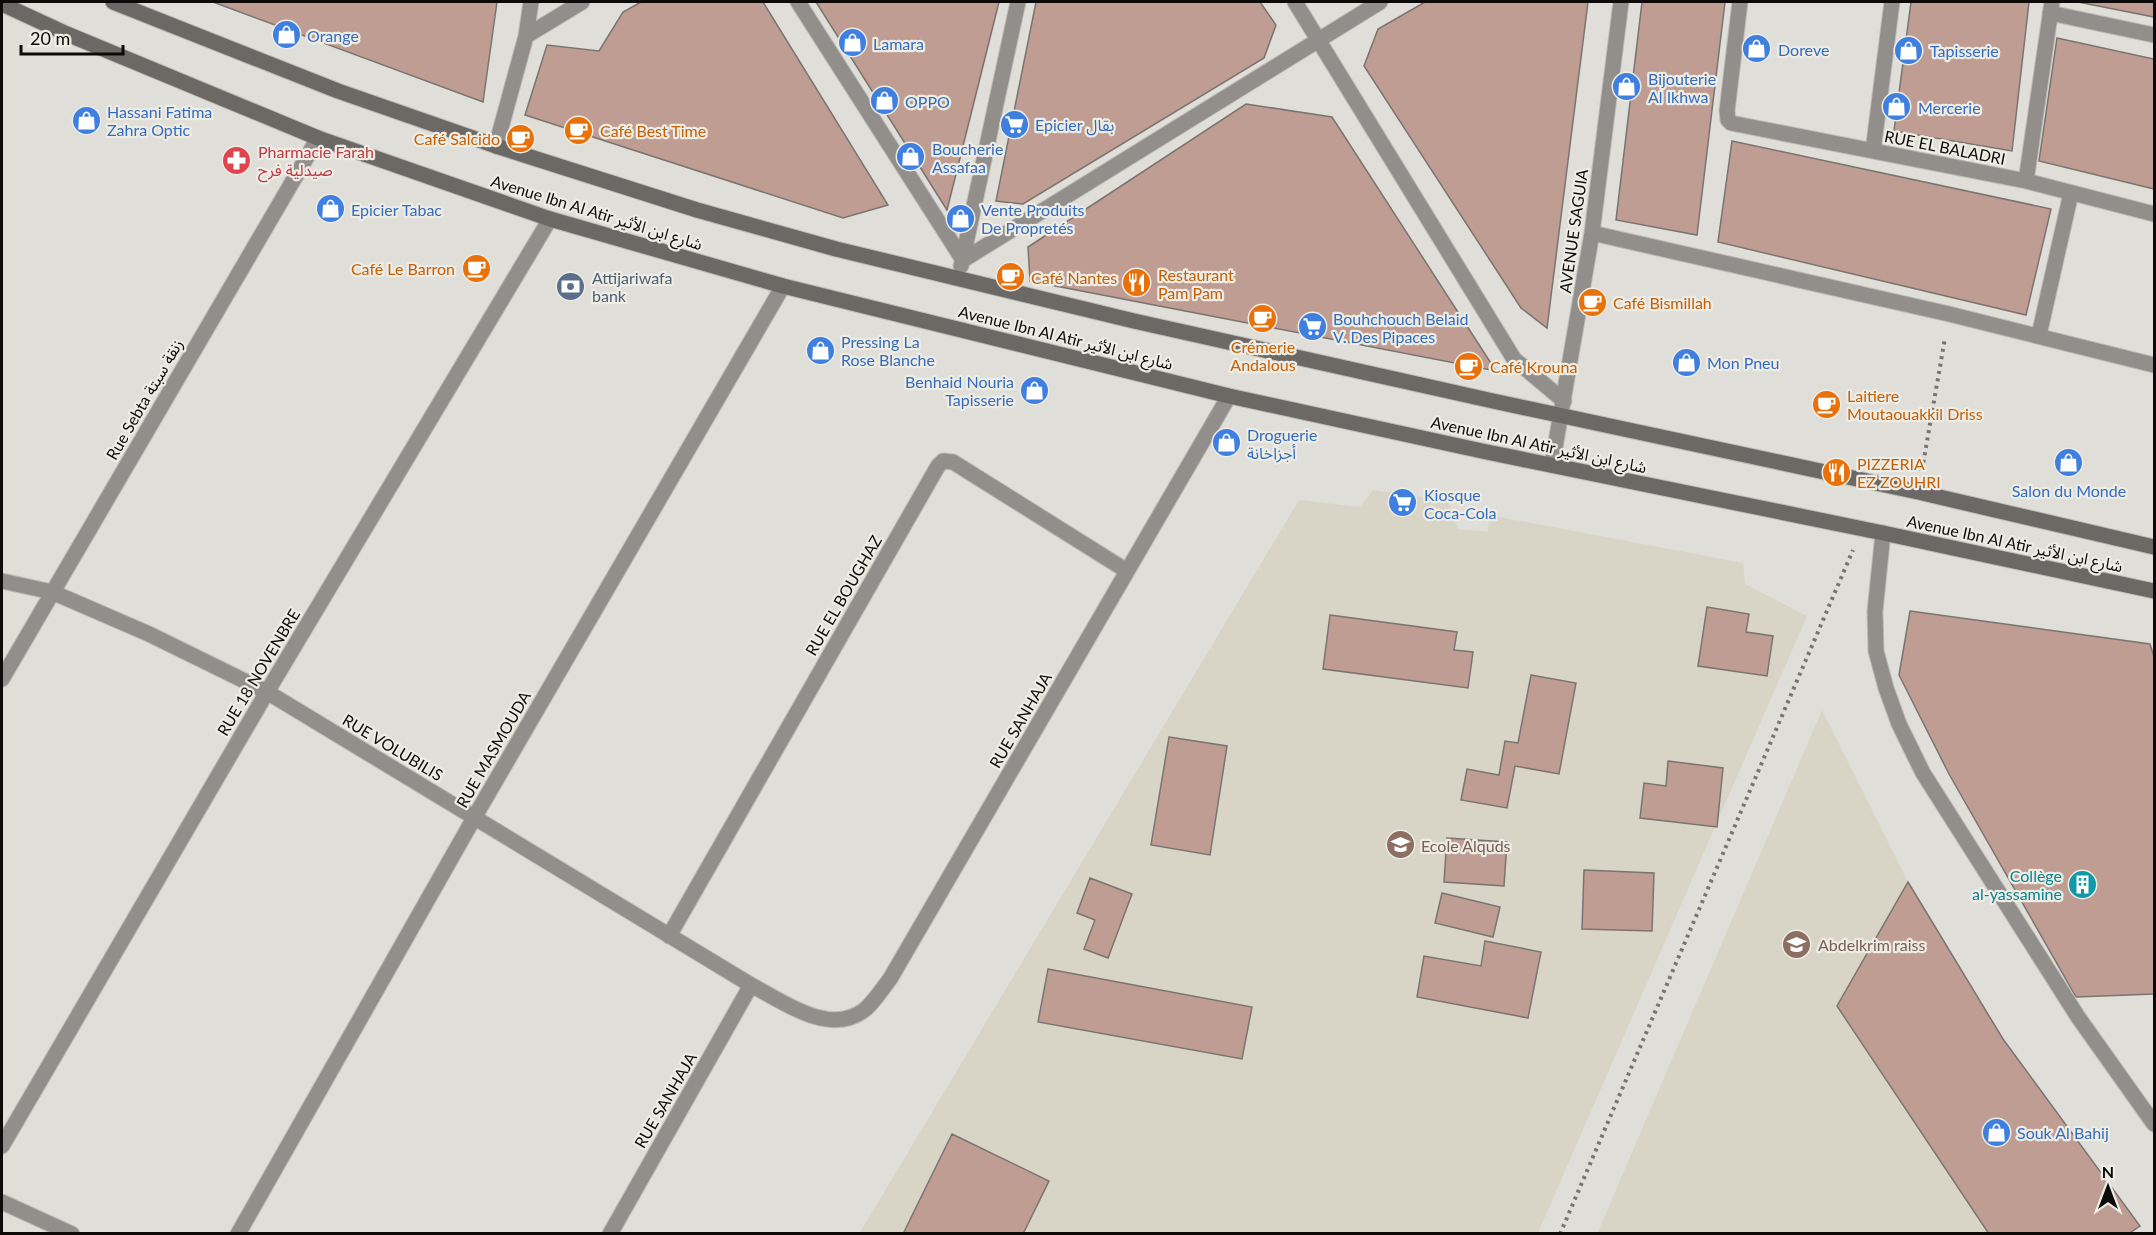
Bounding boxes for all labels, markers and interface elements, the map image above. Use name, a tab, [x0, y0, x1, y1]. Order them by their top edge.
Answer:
scale bar	[21, 18, 123, 56]
shop icon: Orange	[270, 19, 302, 51]
place label: Orange	[307, 26, 359, 45]
text: 20 m	[30, 27, 70, 49]
shop icon: Lamara	[836, 27, 868, 59]
shop icon: Doreve	[1741, 33, 1773, 65]
place label: Lamara	[873, 34, 924, 53]
shop icon: Tapisserie	[1893, 34, 1925, 66]
place label: Doreve	[1778, 40, 1829, 59]
place label: Tapisserie	[1930, 41, 1999, 60]
place label: Bijouterie Al Ikhwa	[1648, 69, 1716, 106]
shop icon: Bijouterie Al Ikhwa	[1611, 71, 1643, 103]
shop icon: OPPO	[868, 85, 900, 117]
shop icon: Mercerie	[1881, 91, 1913, 123]
place label: OPPO	[905, 92, 950, 111]
place label: Mercerie	[1918, 98, 1981, 117]
place label: Hassani Fatima Zahra Optic	[107, 102, 212, 139]
shop icon: Hassani Fatima Zahra Optic	[70, 104, 102, 136]
supermarket icon: Epicier بقال	[998, 108, 1030, 140]
cafe icon: Café Best Time	[563, 114, 595, 146]
place label: Epicier بقال	[1035, 115, 1114, 136]
place label: Café Best Time	[600, 121, 706, 140]
cafe icon: Café Salcido	[505, 122, 537, 154]
street label: RUE EL BALADRI	[1883, 126, 2007, 168]
place label: Café Salcido	[414, 129, 500, 148]
place label: Boucherie Assafaa	[932, 139, 1003, 176]
shop icon: Boucherie Assafaa	[895, 141, 927, 173]
place label: Pharmacie Farah صيدلية فرح	[258, 142, 374, 183]
pharmacy icon: Pharmacie Farah صيدلية فرح	[221, 144, 253, 176]
street label: AVENUE SAGUIA	[1555, 168, 1591, 294]
street label: Avenue Ibn Al Atir شارع ابن الأثير	[488, 171, 705, 257]
shop icon: Epicier Tabac	[314, 193, 346, 225]
place label: Epicier Tabac	[351, 200, 442, 219]
place label: Vente Produits De Propretés	[981, 200, 1085, 237]
shop icon: Vente Produits De Propretés	[944, 202, 976, 234]
cafe icon: Café Le Barron	[460, 252, 492, 284]
place label: Café Le Barron	[351, 259, 455, 278]
cafe icon: Café Nantes	[994, 261, 1026, 293]
place label: Restaurant Pam Pam	[1158, 265, 1234, 302]
restaurant icon: Restaurant Pam Pam	[1121, 267, 1153, 299]
place label: Attijariwafa bank	[592, 268, 673, 305]
place label: Café Nantes	[1031, 268, 1117, 287]
bank icon: Attijariwafa bank	[555, 270, 587, 302]
cafe icon: Café Bismillah	[1576, 286, 1608, 318]
place label: Café Bismillah	[1613, 293, 1712, 312]
street label: Avenue Ibn Al Atir شارع ابن الأثير	[956, 301, 1175, 377]
cafe icon: Crémerie Andalous	[1247, 302, 1279, 334]
place label: Bouhchouch Belaid V. Des Pipaces	[1333, 309, 1469, 346]
supermarket icon: Bouhchouch Belaid V. Des Pipaces	[1296, 311, 1328, 343]
place label: Pressing La Rose Blanche	[841, 332, 935, 369]
shop icon: Pressing La Rose Blanche	[804, 334, 836, 366]
street label: Rue Sebta زنقة سبتة	[102, 335, 187, 463]
place label: Crémerie Andalous	[1230, 337, 1296, 374]
shop icon: Mon Pneu	[1670, 346, 1702, 378]
cafe icon: Café Krouna	[1453, 350, 1485, 382]
place label: Mon Pneu	[1707, 353, 1779, 372]
place label: Café Krouna	[1490, 357, 1577, 376]
place label: Benhaid Nouria Tapisserie	[905, 372, 1014, 409]
shop icon: Benhaid Nouria Tapisserie	[1019, 374, 1051, 406]
place label: Laitiere Moutaouakkil Driss	[1847, 386, 1983, 423]
cafe icon: Laitiere Moutaouakkil Driss	[1810, 388, 1842, 420]
street label: Avenue Ibn Al Atir شارع ابن الأثير	[1428, 412, 1649, 480]
place label: Droguerie أجزاخانة	[1247, 425, 1317, 463]
shop icon: Droguerie أجزاخانة	[1210, 427, 1242, 459]
shop icon: Salon du Monde	[2053, 446, 2085, 478]
place label: PIZZERIA EZ ZOUHRI	[1857, 454, 1941, 491]
restaurant icon: PIZZERIA EZ ZOUHRI	[1820, 456, 1852, 488]
place label: Salon du Monde	[2012, 481, 2126, 500]
place label: Kiosque Coca-Cola	[1424, 485, 1496, 522]
supermarket icon: Kiosque Coca-Cola	[1387, 487, 1419, 519]
street label: Avenue Ibn Al Atir شارع ابن الأثير	[1904, 511, 2125, 579]
street label: RUE EL BOUGHAZ	[801, 531, 885, 658]
street label: RUE 18 NOVENBRE	[213, 605, 303, 739]
street label: RUE SANHAJA	[985, 669, 1055, 771]
street label: RUE MASMOUDA	[452, 687, 534, 811]
street label: RUE VOLUBILIS	[339, 710, 447, 784]
school or university icon: Ecole Alquds	[1384, 829, 1416, 861]
place label: Ecole Alquds	[1421, 836, 1511, 855]
place label: Collège al-yassamine	[1972, 866, 2062, 903]
building icon: Collège al-yassamine	[2067, 868, 2099, 900]
school or university icon: Abdelkrim raiss	[1781, 928, 1813, 960]
place label: Abdelkrim raiss	[1818, 935, 1925, 954]
street label: RUE SANHAJA	[630, 1049, 700, 1151]
shop icon: Souk Al Bahij	[1980, 1116, 2012, 1148]
place label: Souk Al Bahij	[2017, 1123, 2109, 1142]
north arrow	[2078, 1157, 2138, 1217]
text: N	[2102, 1162, 2114, 1181]

